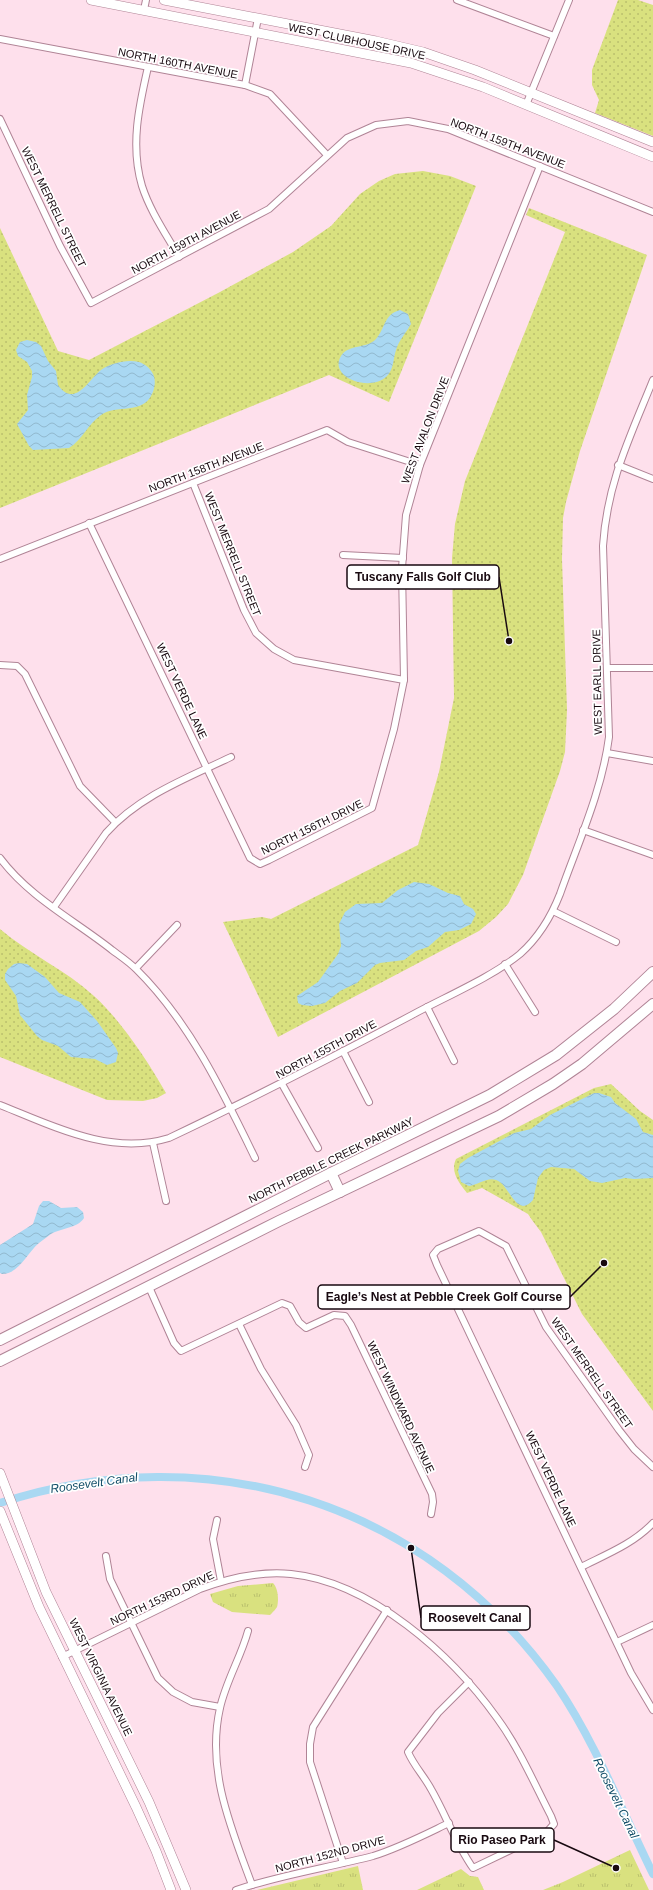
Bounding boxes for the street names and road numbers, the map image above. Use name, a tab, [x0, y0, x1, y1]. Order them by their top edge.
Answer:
street label: WEST CLUBHOUSE DRIVE	[287, 21, 427, 61]
street label: NORTH 160TH AVENUE	[117, 45, 239, 81]
street label: NORTH 159TH AVENUE	[449, 116, 567, 170]
street label: WEST MERRELL STREET	[20, 145, 89, 269]
street label: NORTH 159TH AVENUE	[129, 208, 243, 276]
street label: WEST AVALON DRIVE	[399, 375, 451, 485]
street label: NORTH 158TH AVENUE	[147, 440, 265, 494]
street label: WEST MERRELL STREET	[203, 490, 264, 618]
street label: WEST EARLL DRIVE	[590, 629, 604, 735]
street label: WEST VERDE LANE	[155, 641, 209, 741]
street label: NORTH 156TH DRIVE	[259, 797, 365, 857]
street label: NORTH 155TH DRIVE	[274, 1017, 378, 1081]
street label: NORTH PEBBLE CREEK PARKWAY	[247, 1114, 416, 1205]
street label: WEST MERRELL STREET	[549, 1315, 635, 1431]
street label: WEST WINDWARD AVENUE	[365, 1339, 437, 1475]
street label: WEST VERDE LANE	[524, 1429, 578, 1529]
street label: NORTH 153RD DRIVE	[108, 1569, 216, 1627]
street label: WEST VIRGINIA AVENUE	[67, 1616, 135, 1738]
street label: NORTH 152ND DRIVE	[274, 1834, 386, 1874]

